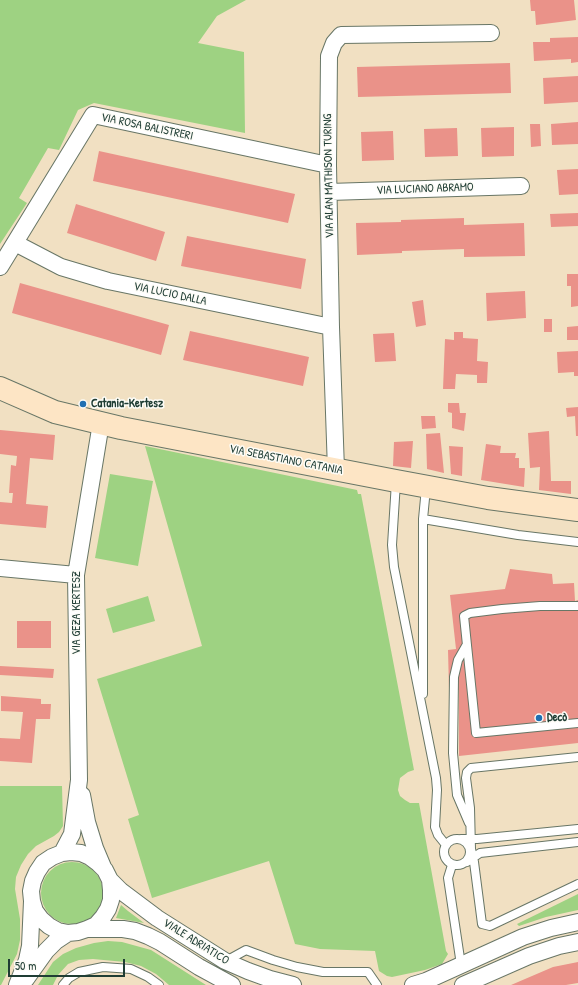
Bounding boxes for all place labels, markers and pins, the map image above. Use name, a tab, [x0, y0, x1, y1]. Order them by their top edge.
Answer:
place label: Catania-Kertesz	[91, 397, 163, 411]
marker: Catania-Kertesz	[78, 399, 88, 409]
place label: Decò	[547, 711, 567, 725]
marker: Decò	[534, 713, 544, 723]

